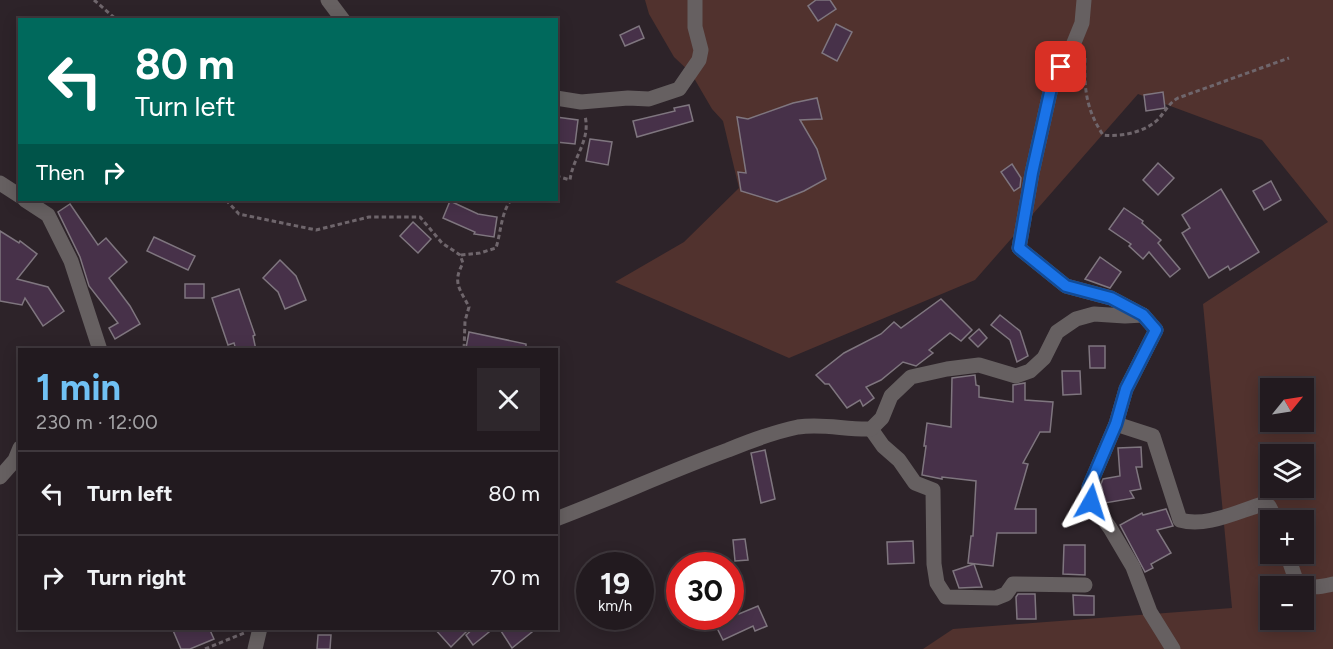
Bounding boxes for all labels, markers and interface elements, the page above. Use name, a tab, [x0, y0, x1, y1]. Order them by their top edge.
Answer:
text: 80 m	[135, 39, 235, 90]
pin	[1035, 41, 1086, 92]
icon: left	[36, 42, 114, 120]
icon: arrive	[1044, 50, 1077, 83]
text: Turn left	[135, 90, 235, 123]
icon: right	[97, 156, 130, 189]
text: Then	[36, 159, 85, 186]
text: 1 min	[36, 366, 121, 409]
button: close	[477, 368, 540, 431]
north arrow	[1260, 378, 1314, 432]
map controls	[1260, 378, 1314, 630]
text: 230 m · 12:00	[36, 410, 158, 434]
button: layers	[1260, 444, 1314, 498]
position arrow	[1059, 470, 1123, 534]
icon: left	[36, 477, 69, 510]
text: Turn left	[87, 480, 173, 507]
text: 80 m	[488, 480, 540, 507]
button: +	[1260, 510, 1314, 564]
speed limit sign: 30	[666, 552, 744, 630]
icon: right	[36, 561, 69, 594]
text: Turn right	[87, 564, 186, 591]
text: 70 m	[490, 564, 540, 591]
text: 19	[600, 565, 630, 602]
button: −	[1260, 576, 1314, 630]
text: km/h	[598, 597, 632, 615]

